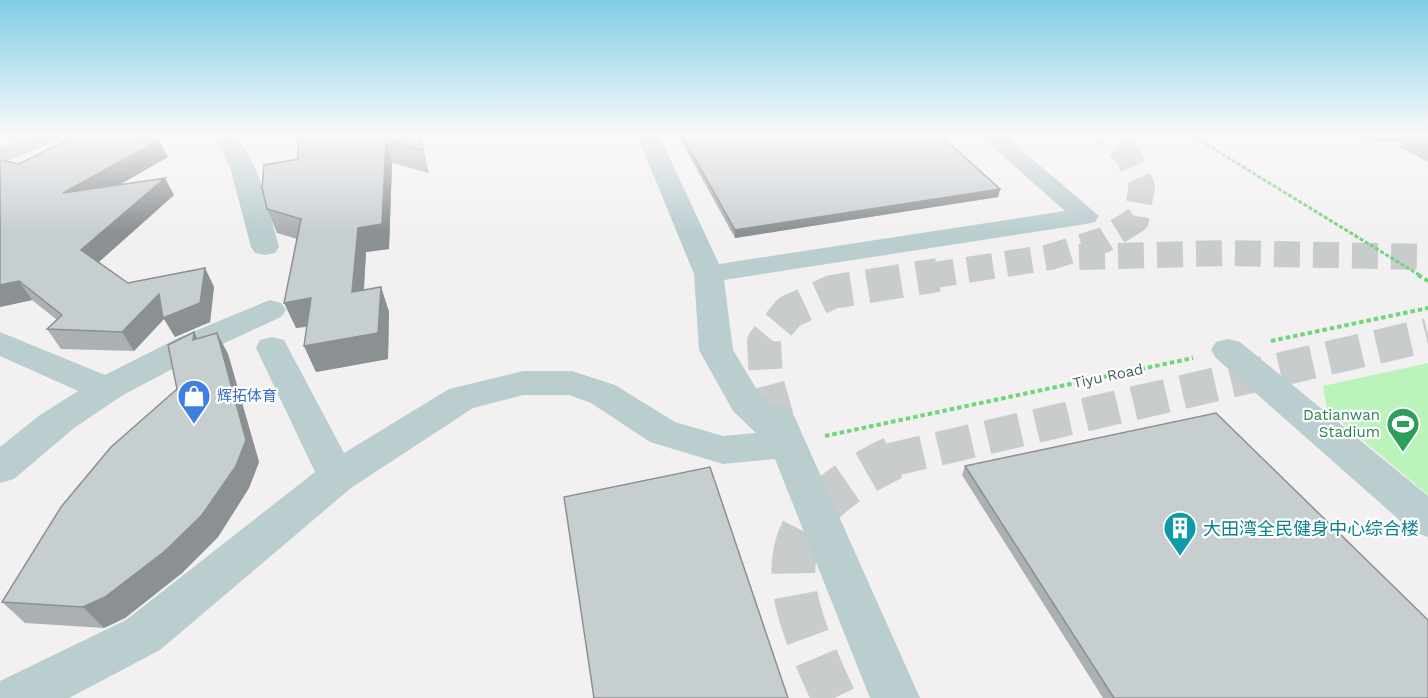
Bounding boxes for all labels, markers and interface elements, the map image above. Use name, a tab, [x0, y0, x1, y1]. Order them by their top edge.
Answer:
street label: Tiyu Road	[1071, 360, 1145, 392]
shop icon: 辉拓体育	[176, 378, 212, 425]
place label: 辉拓体育	[217, 387, 277, 405]
place label: Datianwan Stadium	[1303, 406, 1380, 441]
sports icon: Datianwan Stadium	[1385, 406, 1421, 453]
building icon: 大田湾全民健身中心综合楼	[1162, 510, 1198, 557]
place label: 大田湾全民健身中心综合楼	[1203, 518, 1419, 539]

